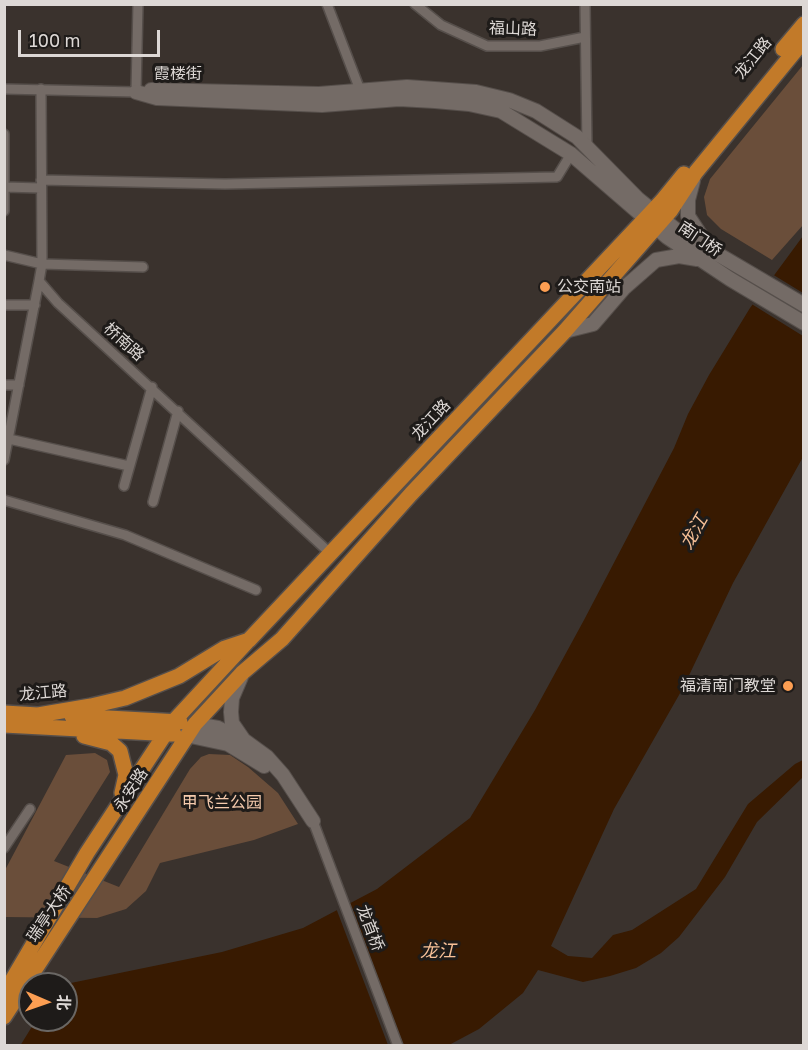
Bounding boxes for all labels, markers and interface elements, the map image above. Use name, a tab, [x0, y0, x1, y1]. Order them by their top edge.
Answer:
scale bar	[21, 18, 164, 56]
street label: 福山路	[489, 19, 537, 39]
text: 100 m	[29, 29, 80, 51]
street label: 龙江路	[730, 33, 776, 83]
street label: 霞楼街	[154, 64, 202, 84]
street label: 南门桥	[675, 218, 725, 260]
place label: 公交南站	[557, 277, 621, 297]
marker: 公交南站	[538, 280, 552, 294]
street label: 桥南路	[100, 319, 148, 365]
street label: 龙江路	[408, 396, 454, 444]
water label: 龙江	[676, 511, 712, 553]
place label: 福清南门教堂	[680, 676, 776, 696]
marker: 福清南门教堂	[781, 679, 795, 693]
street label: 龙江路	[18, 681, 68, 705]
street label: 永安路	[110, 765, 152, 815]
park label: 甲飞兰公园	[182, 793, 262, 813]
street label: 瑞亭大桥	[23, 882, 75, 946]
street label: 龙首桥	[352, 902, 388, 954]
water label: 龙江	[420, 940, 456, 962]
north arrow	[18, 972, 78, 1032]
text: 北	[54, 994, 74, 1011]

